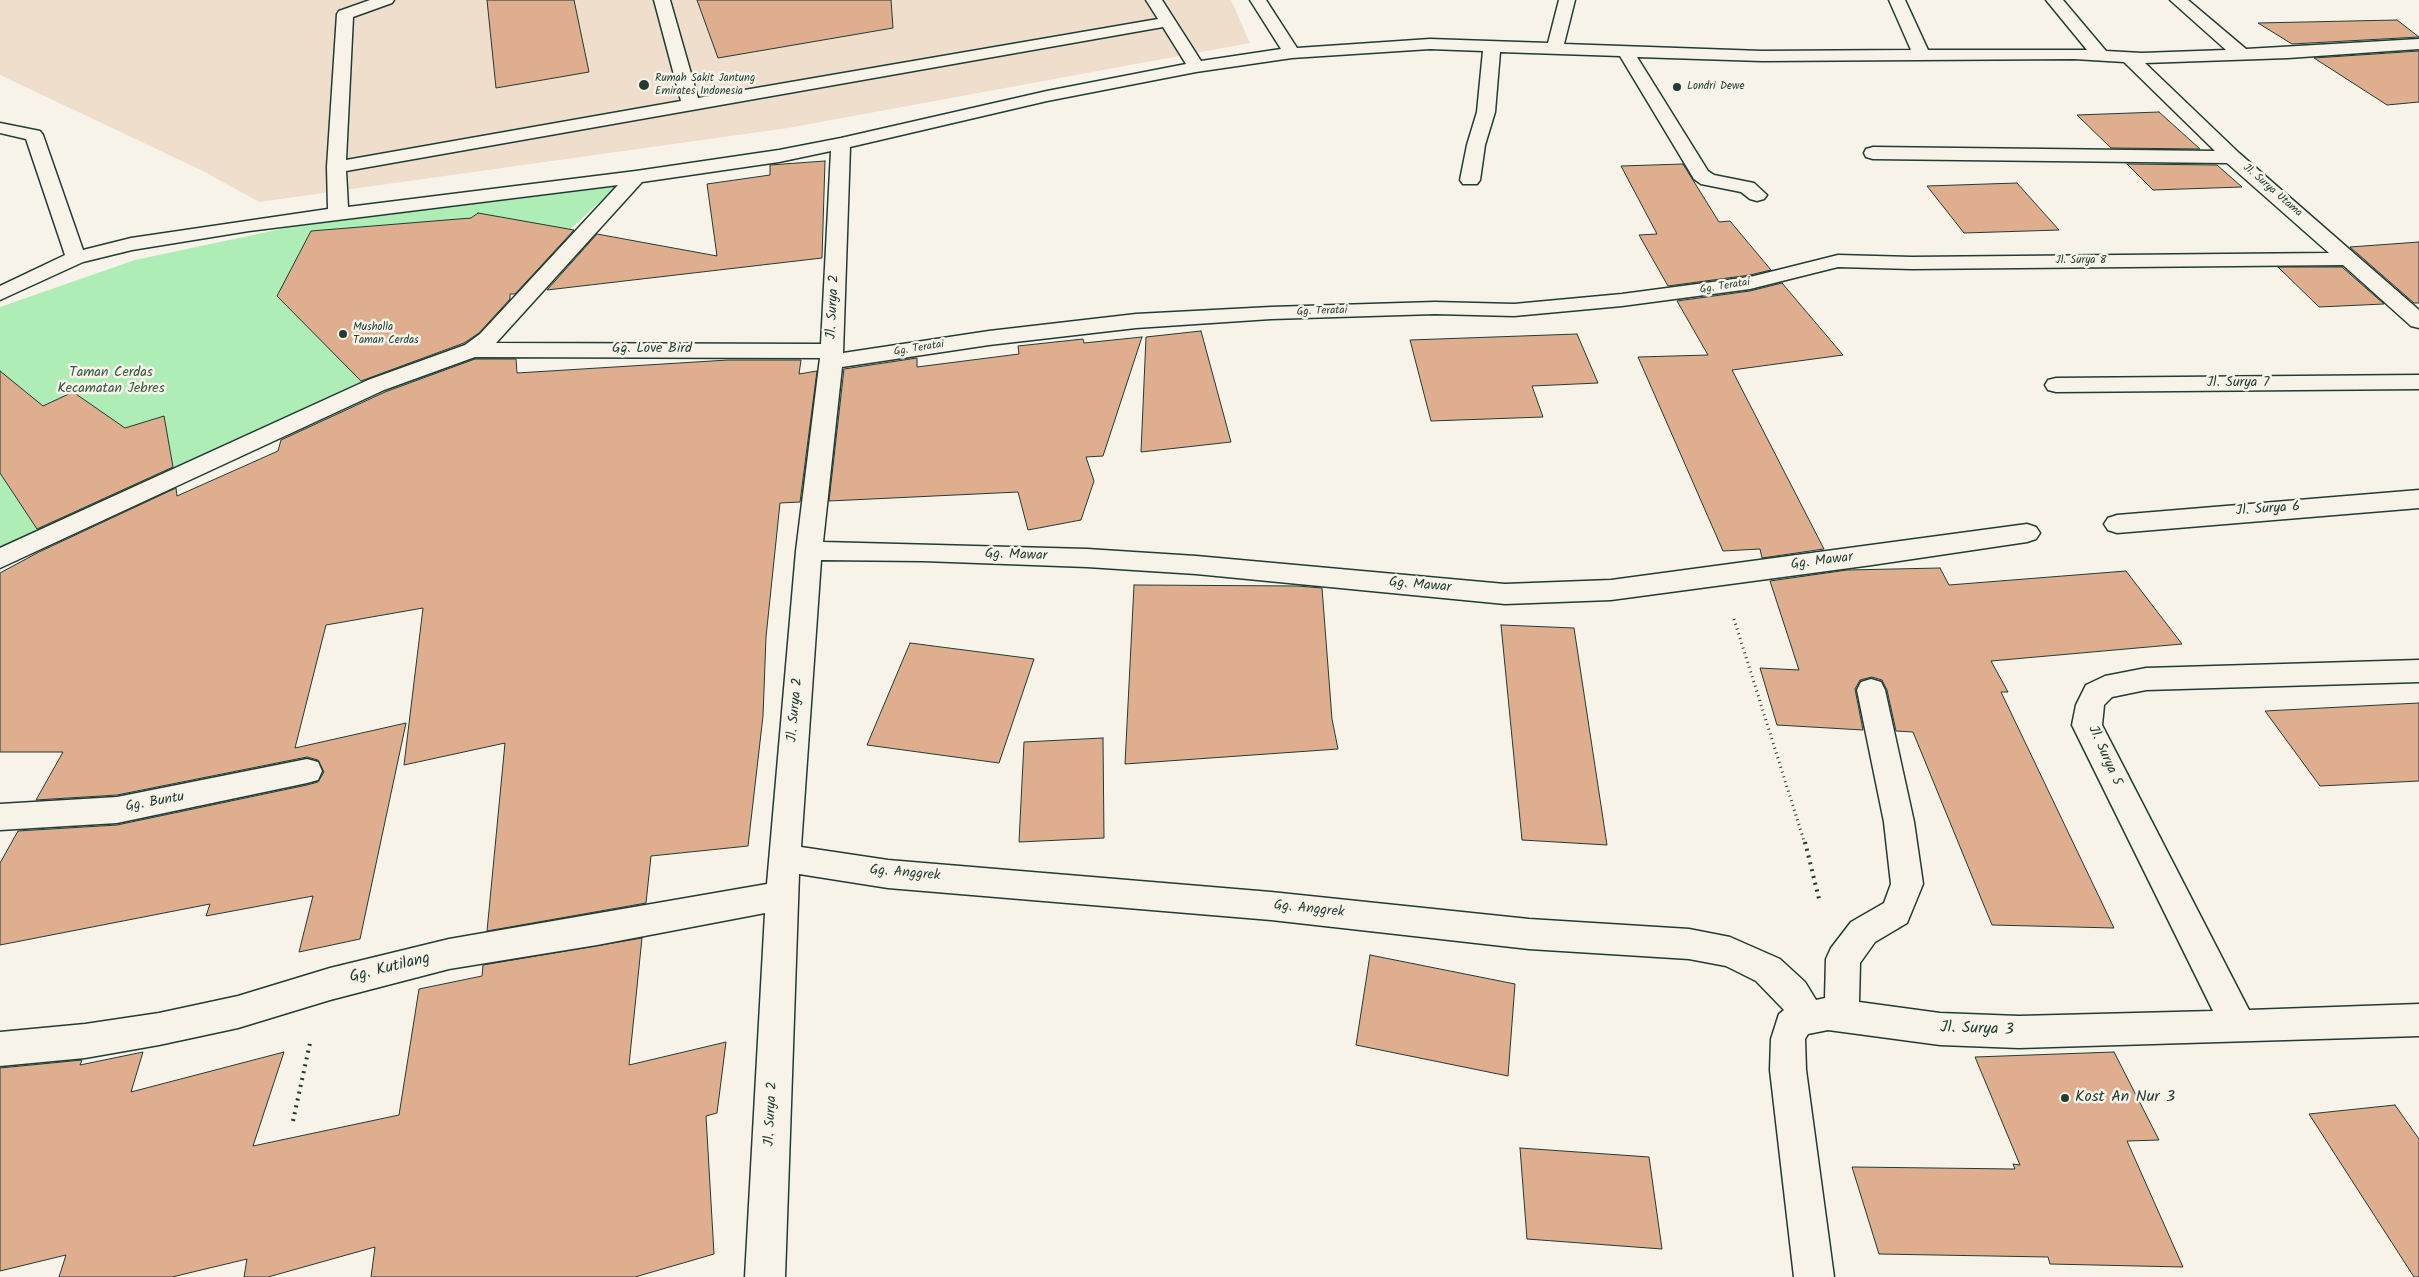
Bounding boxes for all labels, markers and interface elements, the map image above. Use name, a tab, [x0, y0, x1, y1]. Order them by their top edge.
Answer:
place label: Rumah Sakit Jantung Emirates Indonesia	[655, 72, 755, 98]
marker: Rumah Sakit Jantung Emirates Indonesia	[637, 78, 651, 92]
place label: Londri Dewe	[1687, 80, 1744, 94]
marker: Londri Dewe	[1671, 81, 1683, 93]
street label: Jl. Surya Utama	[2240, 162, 2304, 220]
street label: Jl. Surya 8	[2056, 254, 2106, 268]
street label: Jl. Surya 2	[824, 274, 844, 340]
street label: Gg. Teratai	[1699, 277, 1751, 297]
street label: Gg. Teratai	[1296, 305, 1348, 319]
place label: Musholla Taman Cerdas	[353, 321, 419, 347]
marker: Musholla Taman Cerdas	[337, 328, 349, 340]
street label: Gg. Teratai	[893, 339, 945, 359]
street label: Gg. Love Bird	[612, 342, 692, 358]
park label: Taman Cerdas Kecamatan Jebres	[57, 366, 165, 398]
street label: Jl. Surya 7	[2207, 376, 2269, 392]
street label: Jl. Surya 6	[2235, 499, 2301, 521]
street label: Gg. Mawar	[985, 547, 1047, 565]
street label: Gg. Mawar	[1790, 550, 1854, 574]
street label: Gg. Mawar	[1388, 575, 1452, 597]
street label: Jl. Surya 2	[785, 677, 807, 743]
street label: Jl. Surya 5	[2083, 723, 2125, 789]
street label: Gg. Buntu	[124, 790, 186, 816]
street label: Gg. Anggrek	[869, 863, 941, 885]
street label: Gg. Anggrek	[1273, 898, 1345, 922]
street label: Gg. Kutilang	[348, 950, 432, 988]
street label: Jl. Surya 3	[1940, 1019, 2014, 1041]
street label: Jl. Surya 2	[762, 1081, 782, 1147]
place label: Kost An Nur 3	[2075, 1088, 2175, 1108]
marker: Kost An Nur 3	[2059, 1092, 2071, 1104]

